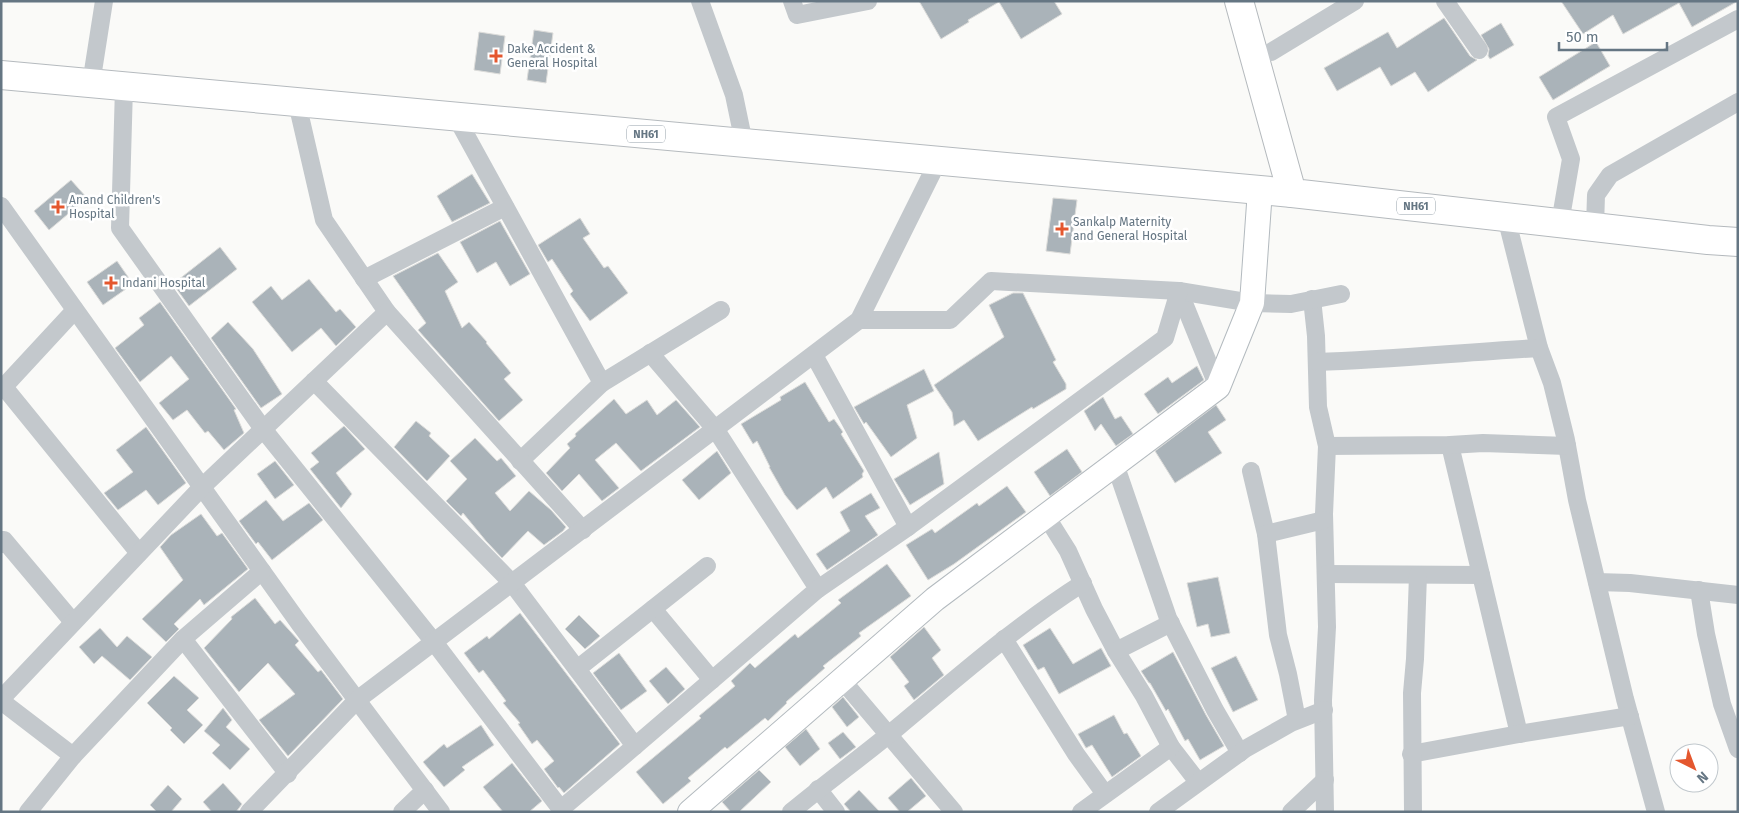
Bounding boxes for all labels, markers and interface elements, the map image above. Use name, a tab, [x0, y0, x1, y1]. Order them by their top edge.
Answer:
scale bar	[1559, 20, 1666, 52]
text: 50 m	[1566, 28, 1599, 46]
place label: Dake Accident & General Hospital	[507, 42, 598, 70]
marker: Dake Accident & General Hospital	[489, 49, 503, 63]
road number: NH61	[627, 126, 665, 142]
place label: Anand Children's Hospital	[69, 193, 161, 221]
road number: NH61	[1397, 198, 1435, 215]
marker: Anand Children's Hospital	[51, 200, 65, 214]
place label: Sankalp Maternity and General Hospital	[1073, 215, 1188, 243]
marker: Sankalp Maternity and General Hospital	[1055, 222, 1069, 236]
marker: Indani Hospital	[104, 276, 118, 290]
place label: Indani Hospital	[122, 276, 206, 290]
north arrow	[1669, 743, 1719, 793]
text: N	[1693, 768, 1712, 787]

